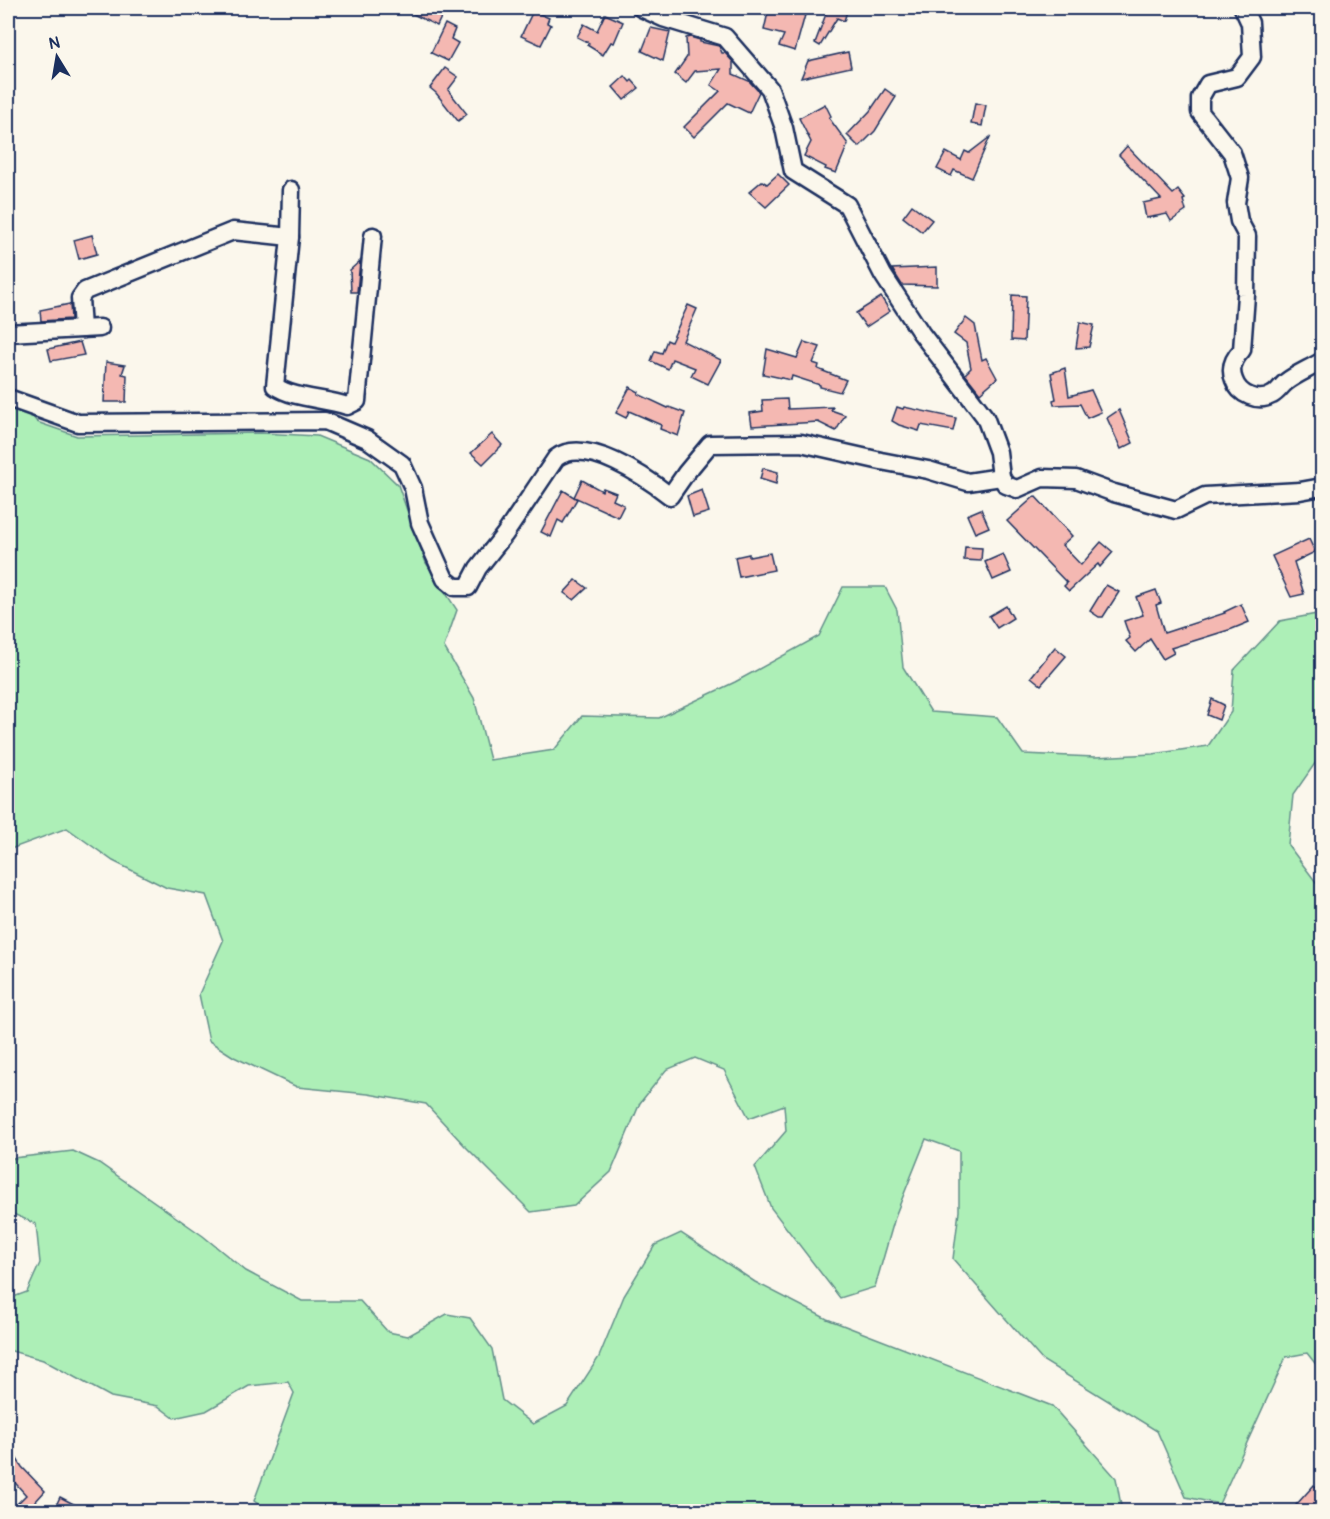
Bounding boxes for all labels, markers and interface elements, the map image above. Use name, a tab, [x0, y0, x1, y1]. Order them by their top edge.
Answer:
north arrow	[27, 27, 87, 87]
text: N	[47, 32, 62, 54]

